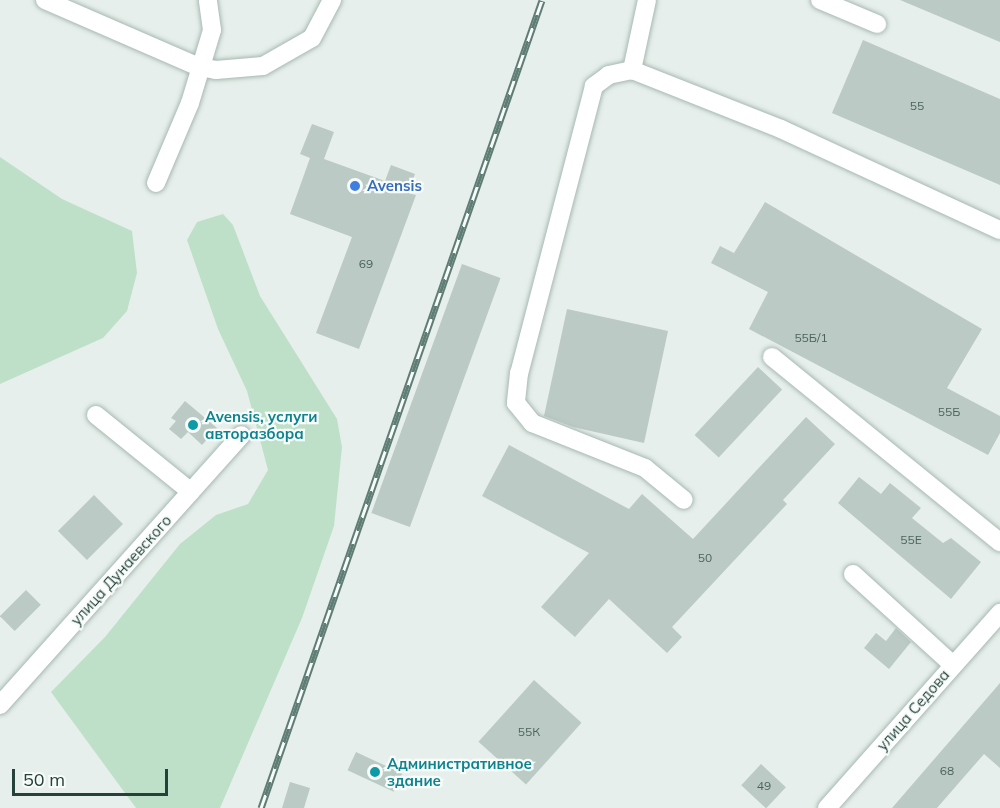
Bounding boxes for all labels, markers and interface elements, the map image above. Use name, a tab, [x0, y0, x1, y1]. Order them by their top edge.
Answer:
house number: 55	[910, 99, 924, 113]
place label: Avensis	[367, 177, 422, 195]
marker: Avensis	[348, 179, 362, 193]
house number: 69	[359, 257, 373, 271]
house number: 55Б/1	[794, 331, 828, 345]
house number: 55Б	[938, 405, 960, 419]
place label: Avensis, услуги авторазбора	[205, 407, 318, 442]
marker: Avensis, услуги авторазбора	[186, 418, 200, 432]
street label: улица Дунаевского	[67, 511, 175, 629]
house number: 55Е	[900, 533, 922, 547]
house number: 50	[698, 551, 712, 565]
street label: улица Седова	[873, 666, 953, 754]
house number: 55К	[518, 725, 540, 739]
place label: Административное здание	[387, 754, 532, 789]
scale bar	[15, 757, 171, 795]
house number: 68	[940, 764, 954, 778]
marker: Административное здание	[368, 765, 382, 779]
text: 50 m	[23, 768, 65, 791]
house number: 49	[757, 779, 771, 793]

